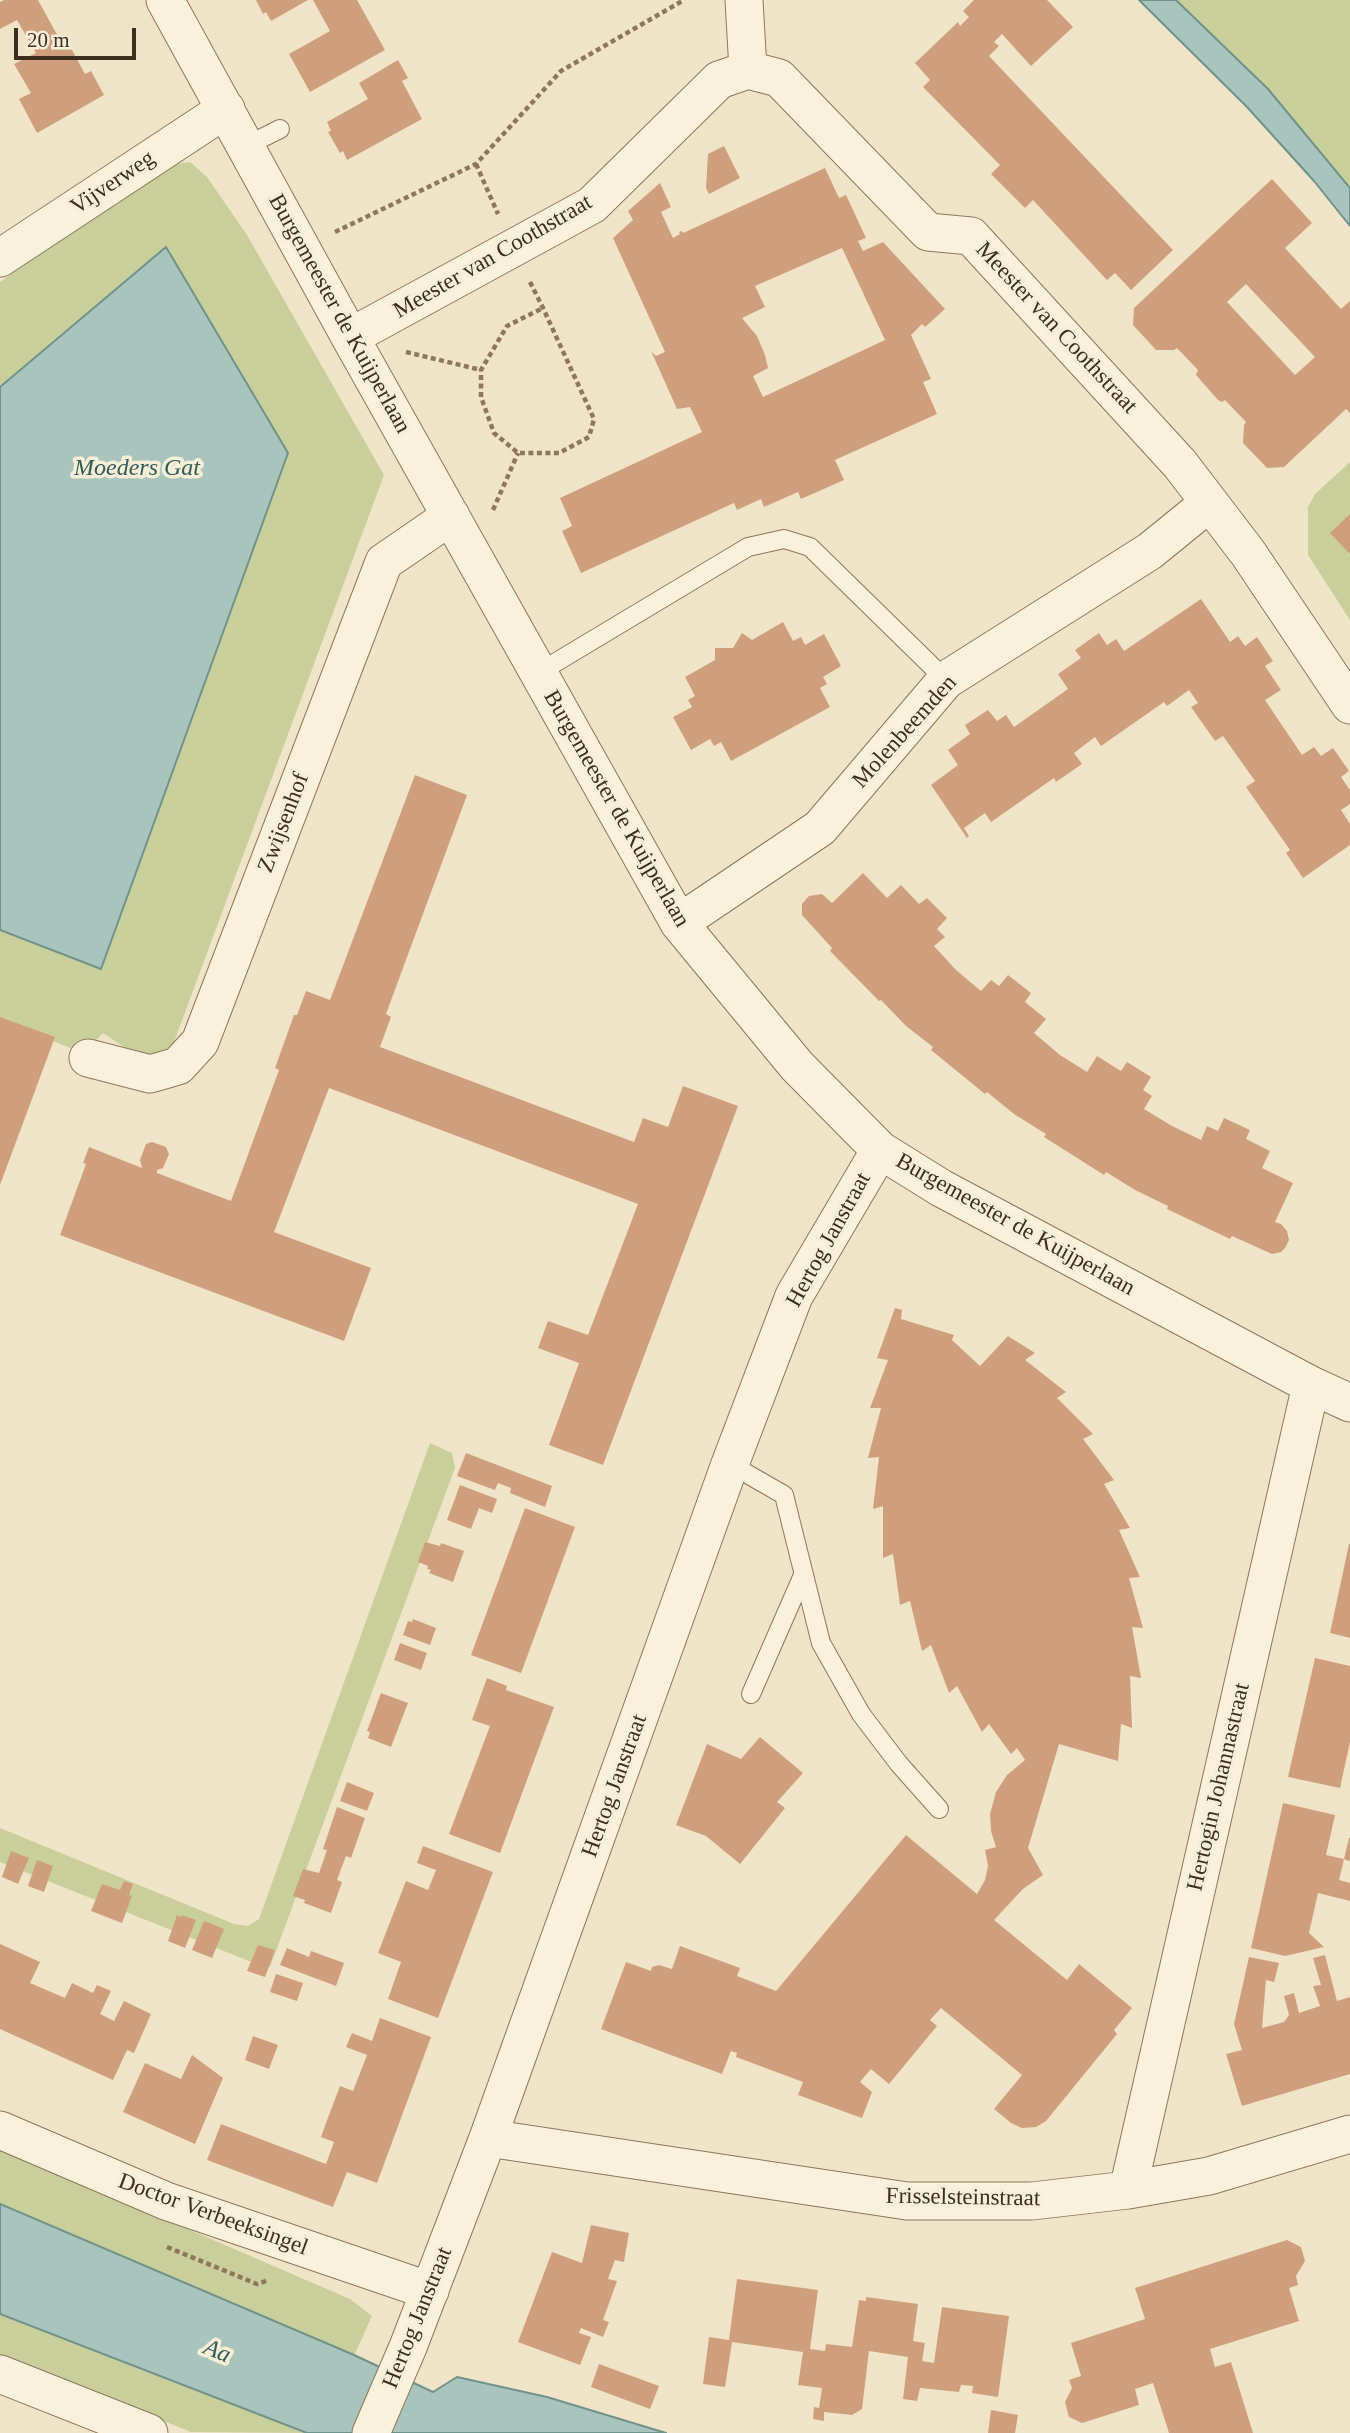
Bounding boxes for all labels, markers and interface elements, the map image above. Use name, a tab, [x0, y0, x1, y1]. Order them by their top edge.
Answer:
scale bar	[18, 14, 140, 58]
text: 20 m	[27, 28, 70, 52]
street label: Vijverweg	[66, 145, 160, 221]
street label: Meester van Coothstraat	[389, 189, 597, 325]
street label: Burgemeester de Kuijperlaan	[262, 190, 416, 438]
street label: Meester van Coothstraat	[969, 236, 1143, 420]
water label: Moeders Gat	[74, 455, 200, 483]
street label: Molenbeemden	[847, 670, 963, 794]
street label: Burgemeester de Kuijperlaan	[537, 686, 695, 932]
street label: Zwijsenhof	[252, 769, 316, 877]
street label: Burgemeester de Kuijperlaan	[891, 1148, 1139, 1302]
street label: Hertog Janstraat	[781, 1168, 877, 1312]
street label: Hertogin Johannastraat	[1182, 1680, 1256, 1894]
street label: Hertog Janstraat	[576, 1711, 654, 1861]
street label: Doctor Verbeeksingel	[114, 2168, 312, 2262]
street label: Frisselsteinstraat	[885, 2183, 1041, 2213]
street label: Hertog Janstraat	[377, 2243, 459, 2393]
water label: Aa	[199, 2334, 235, 2370]

